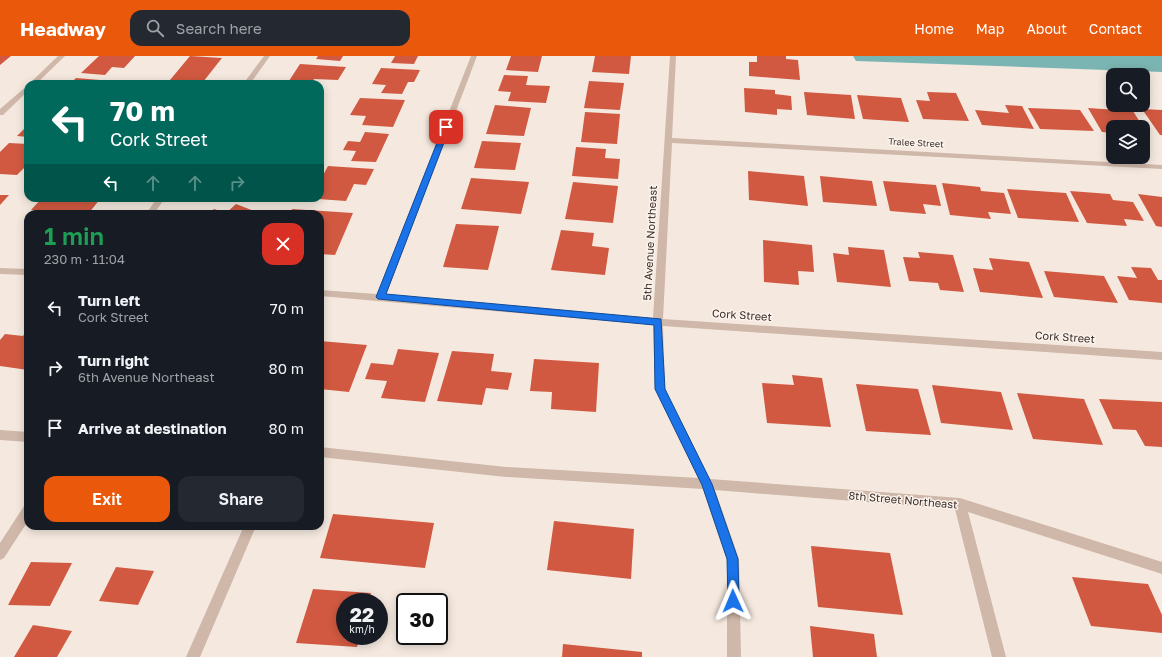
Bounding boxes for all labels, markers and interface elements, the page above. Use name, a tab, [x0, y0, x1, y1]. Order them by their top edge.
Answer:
search box	[130, 10, 410, 46]
text: Headway	[20, 17, 106, 40]
icon: search	[144, 17, 166, 39]
text: Search here	[176, 19, 262, 37]
text: Home	[914, 20, 954, 37]
text: Map	[976, 20, 1004, 37]
text: About	[1026, 20, 1067, 37]
text: Contact	[1089, 20, 1142, 37]
map controls	[1106, 68, 1150, 164]
button: search	[1106, 68, 1150, 112]
text: 70 m	[110, 94, 175, 127]
icon: left	[44, 96, 96, 148]
pin	[429, 110, 463, 144]
icon: arrive	[435, 116, 457, 138]
button: layers	[1106, 120, 1150, 164]
text: Cork Street	[110, 128, 208, 150]
street label: Tralee Street	[888, 136, 944, 149]
icon: left	[100, 172, 122, 194]
icon: ahead	[142, 172, 164, 194]
icon: ahead	[184, 172, 206, 194]
icon: right	[226, 172, 248, 194]
street label: 5th Avenue Northeast	[640, 185, 659, 301]
text: 1 min	[44, 221, 104, 250]
button: close	[262, 223, 304, 265]
text: 230 m · 11:04	[44, 251, 125, 267]
text: Turn left	[78, 291, 140, 309]
icon: left	[44, 297, 66, 319]
text: 70 m	[270, 299, 304, 317]
street label: Cork Street	[712, 306, 772, 323]
text: Cork Street	[78, 309, 149, 325]
street label: Cork Street	[1035, 328, 1095, 345]
text: Turn right	[78, 351, 149, 369]
icon: right	[44, 357, 66, 379]
text: 80 m	[269, 359, 304, 377]
text: 6th Avenue Northeast	[78, 369, 215, 385]
icon: arrive	[44, 417, 66, 439]
text: Arrive at destination	[78, 419, 227, 437]
text: 80 m	[269, 419, 304, 437]
button: Exit	[44, 476, 170, 522]
button: Share	[178, 476, 304, 522]
street label: 8th Street Northeast	[848, 488, 958, 511]
position arrow	[712, 580, 754, 622]
speed limit sign: 30	[396, 593, 448, 645]
text: 22	[350, 602, 374, 626]
text: km/h	[349, 623, 375, 635]

